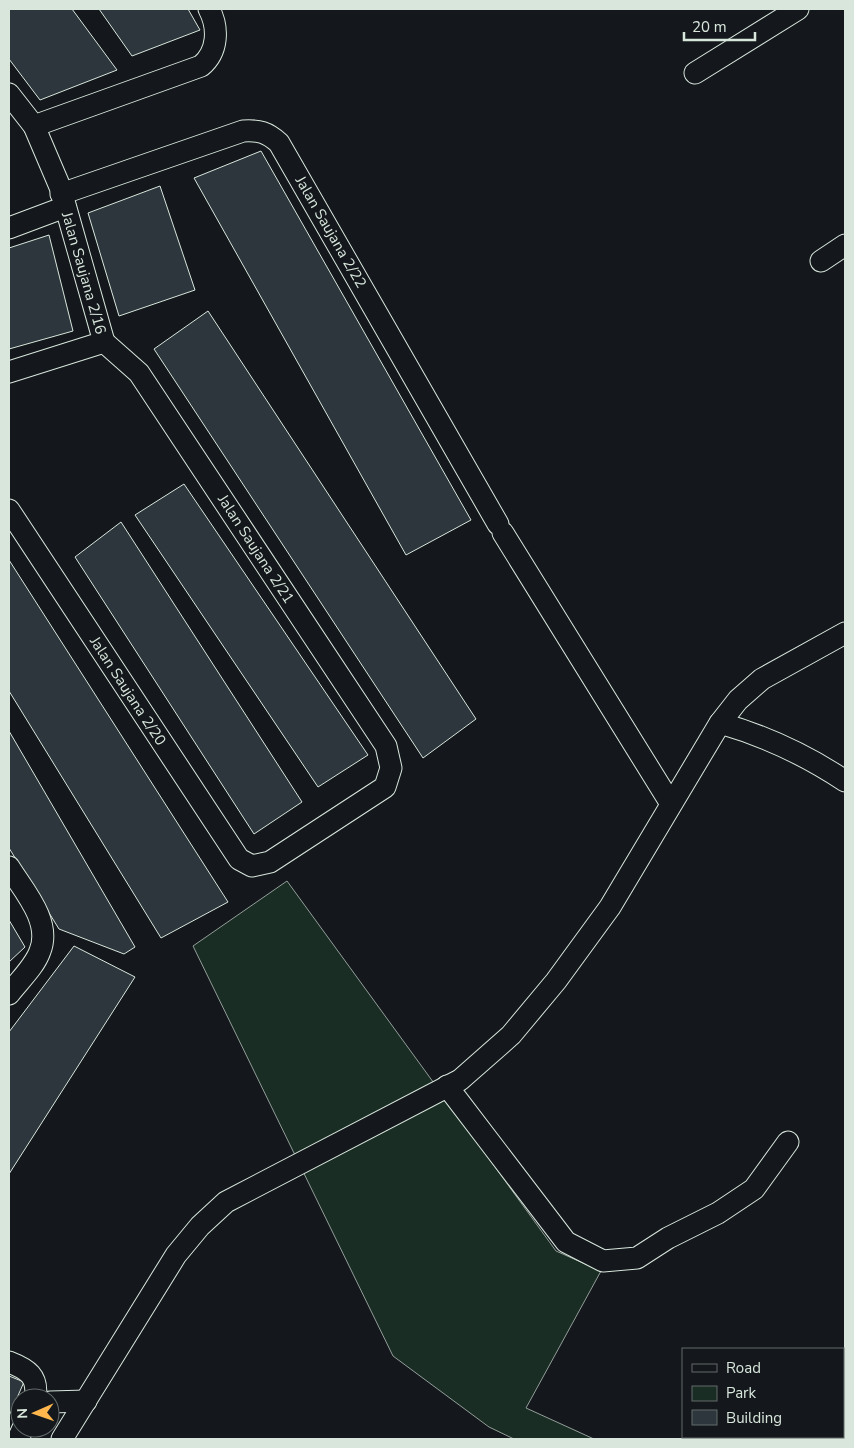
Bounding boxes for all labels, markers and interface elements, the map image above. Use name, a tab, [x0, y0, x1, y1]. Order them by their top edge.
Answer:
scale bar	[684, 10, 755, 42]
text: 20 m	[692, 17, 727, 37]
street label: Jalan Saujana 2/22	[290, 171, 371, 292]
street label: Jalan Saujana 2/16	[57, 209, 111, 336]
street label: Jalan Saujana 2/21	[213, 490, 299, 607]
street label: Jalan Saujana 2/20	[85, 632, 171, 749]
legend	[682, 1348, 844, 1438]
text: Road	[726, 1358, 761, 1378]
text: Park	[726, 1383, 756, 1403]
north arrow	[10, 1388, 60, 1438]
text: N	[13, 1408, 32, 1419]
text: Building	[726, 1408, 782, 1428]

